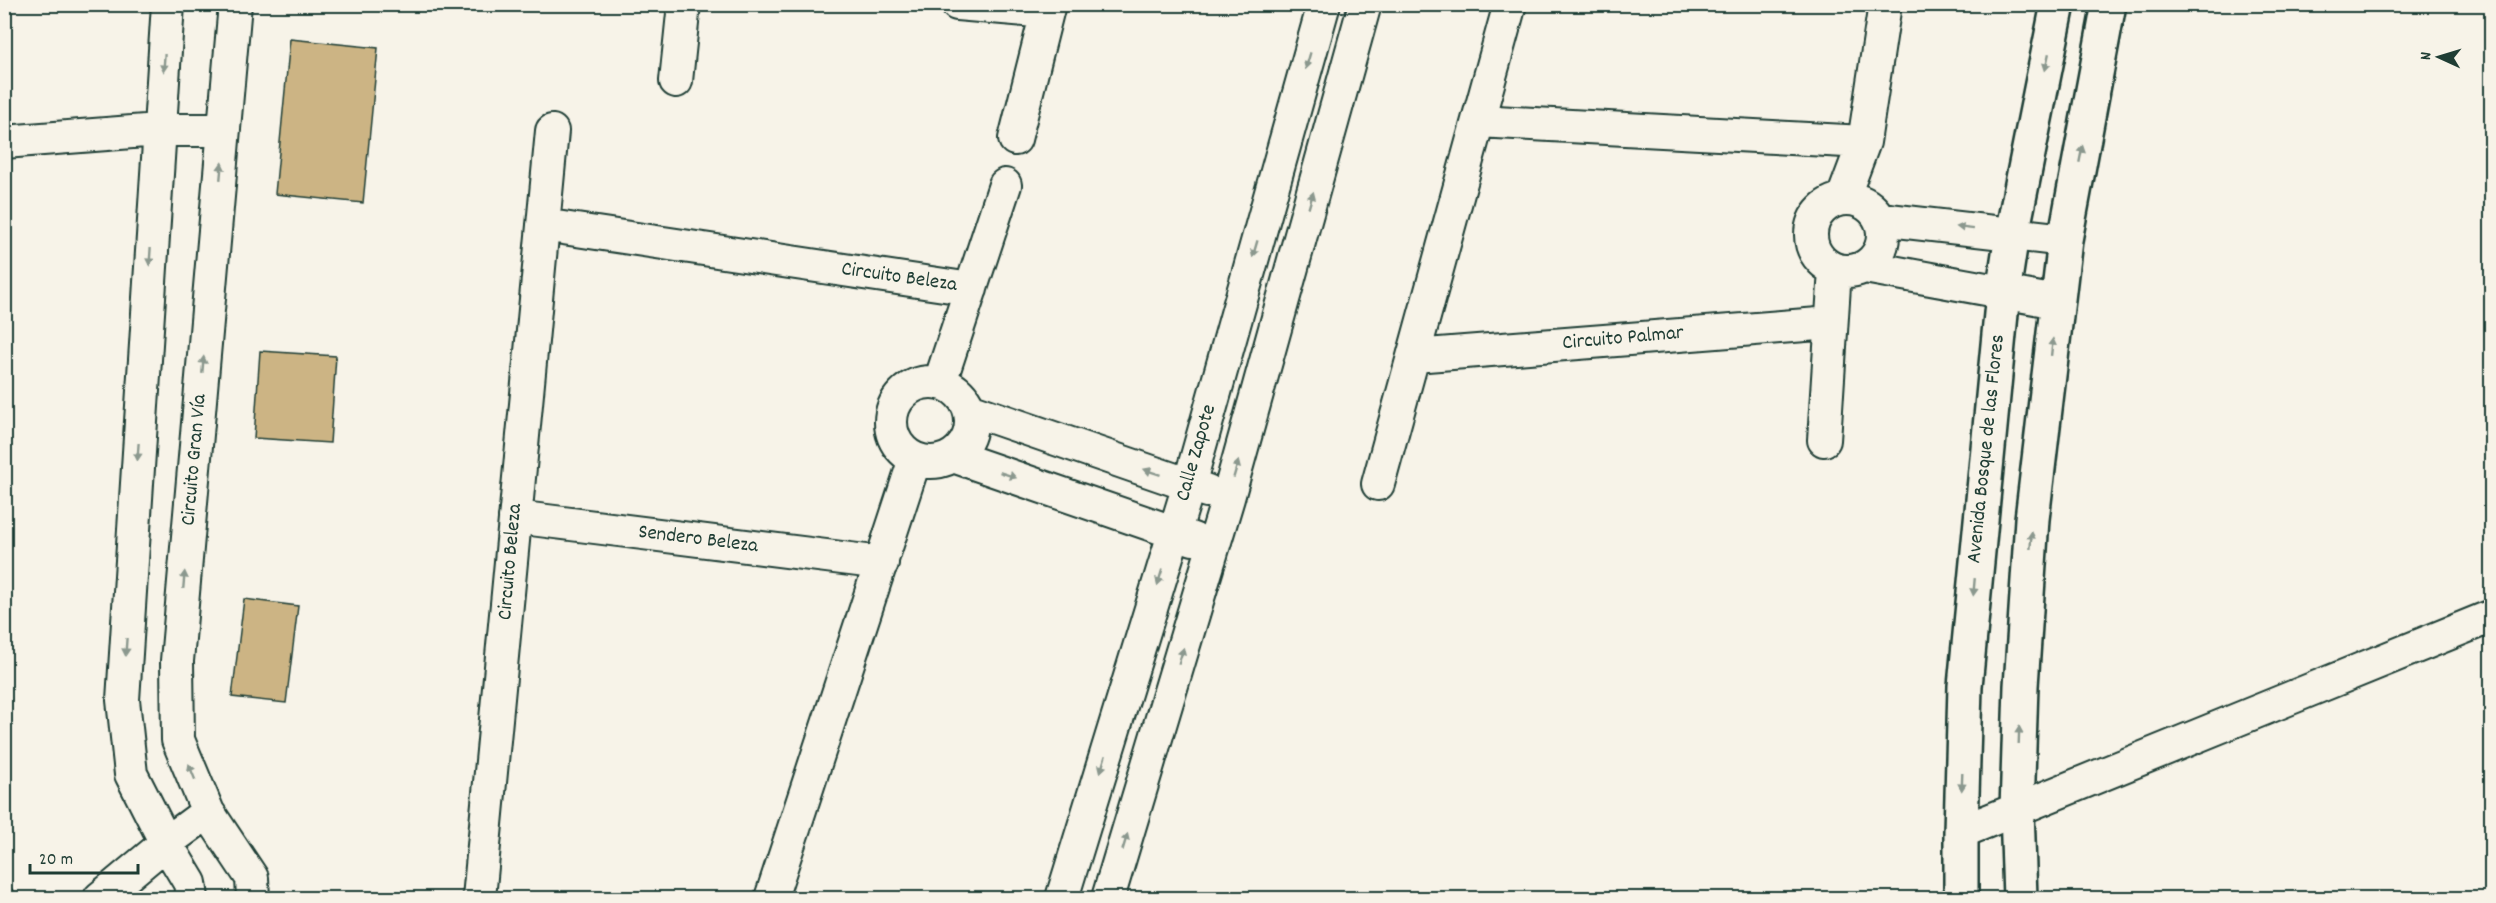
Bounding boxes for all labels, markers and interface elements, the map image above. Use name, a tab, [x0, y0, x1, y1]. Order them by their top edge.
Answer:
north arrow	[2409, 27, 2469, 87]
text: N	[2415, 51, 2438, 61]
one-way arrow	[1303, 52, 1312, 70]
one-way arrow	[159, 53, 168, 72]
one-way arrow	[2041, 53, 2051, 71]
one-way arrow	[2077, 144, 2086, 163]
one-way arrow	[216, 161, 226, 180]
one-way arrow	[1307, 191, 1316, 209]
one-way arrow	[1955, 223, 1974, 233]
one-way arrow	[1250, 240, 1259, 258]
one-way arrow	[146, 248, 155, 267]
street label: Circuito Beleza	[839, 255, 960, 301]
street label: Circuito Palmar	[1561, 319, 1685, 359]
street label: Avenida Bosque de las Flores	[1960, 333, 2014, 565]
one-way arrow	[2047, 337, 2057, 356]
one-way arrow	[198, 356, 208, 375]
street label: Circuito Gran Vía	[174, 392, 216, 527]
street label: Calle Zapote	[1169, 401, 1225, 505]
one-way arrow	[134, 443, 143, 462]
one-way arrow	[1232, 460, 1241, 478]
one-way arrow	[1143, 467, 1161, 477]
one-way arrow	[999, 470, 1017, 480]
street label: Circuito Beleza	[491, 502, 531, 621]
street label: Sendero Beleza	[636, 518, 761, 562]
one-way arrow	[2026, 531, 2036, 550]
one-way arrow	[1155, 568, 1165, 586]
one-way arrow	[179, 571, 189, 590]
one-way arrow	[1969, 578, 1979, 597]
one-way arrow	[121, 637, 131, 656]
one-way arrow	[1177, 647, 1186, 665]
one-way arrow	[2015, 726, 2024, 745]
one-way arrow	[1098, 755, 1107, 773]
one-way arrow	[187, 763, 197, 781]
one-way arrow	[1957, 772, 1967, 791]
one-way arrow	[1120, 833, 1130, 851]
scale bar	[30, 837, 138, 875]
text: 20 m	[39, 848, 73, 873]

